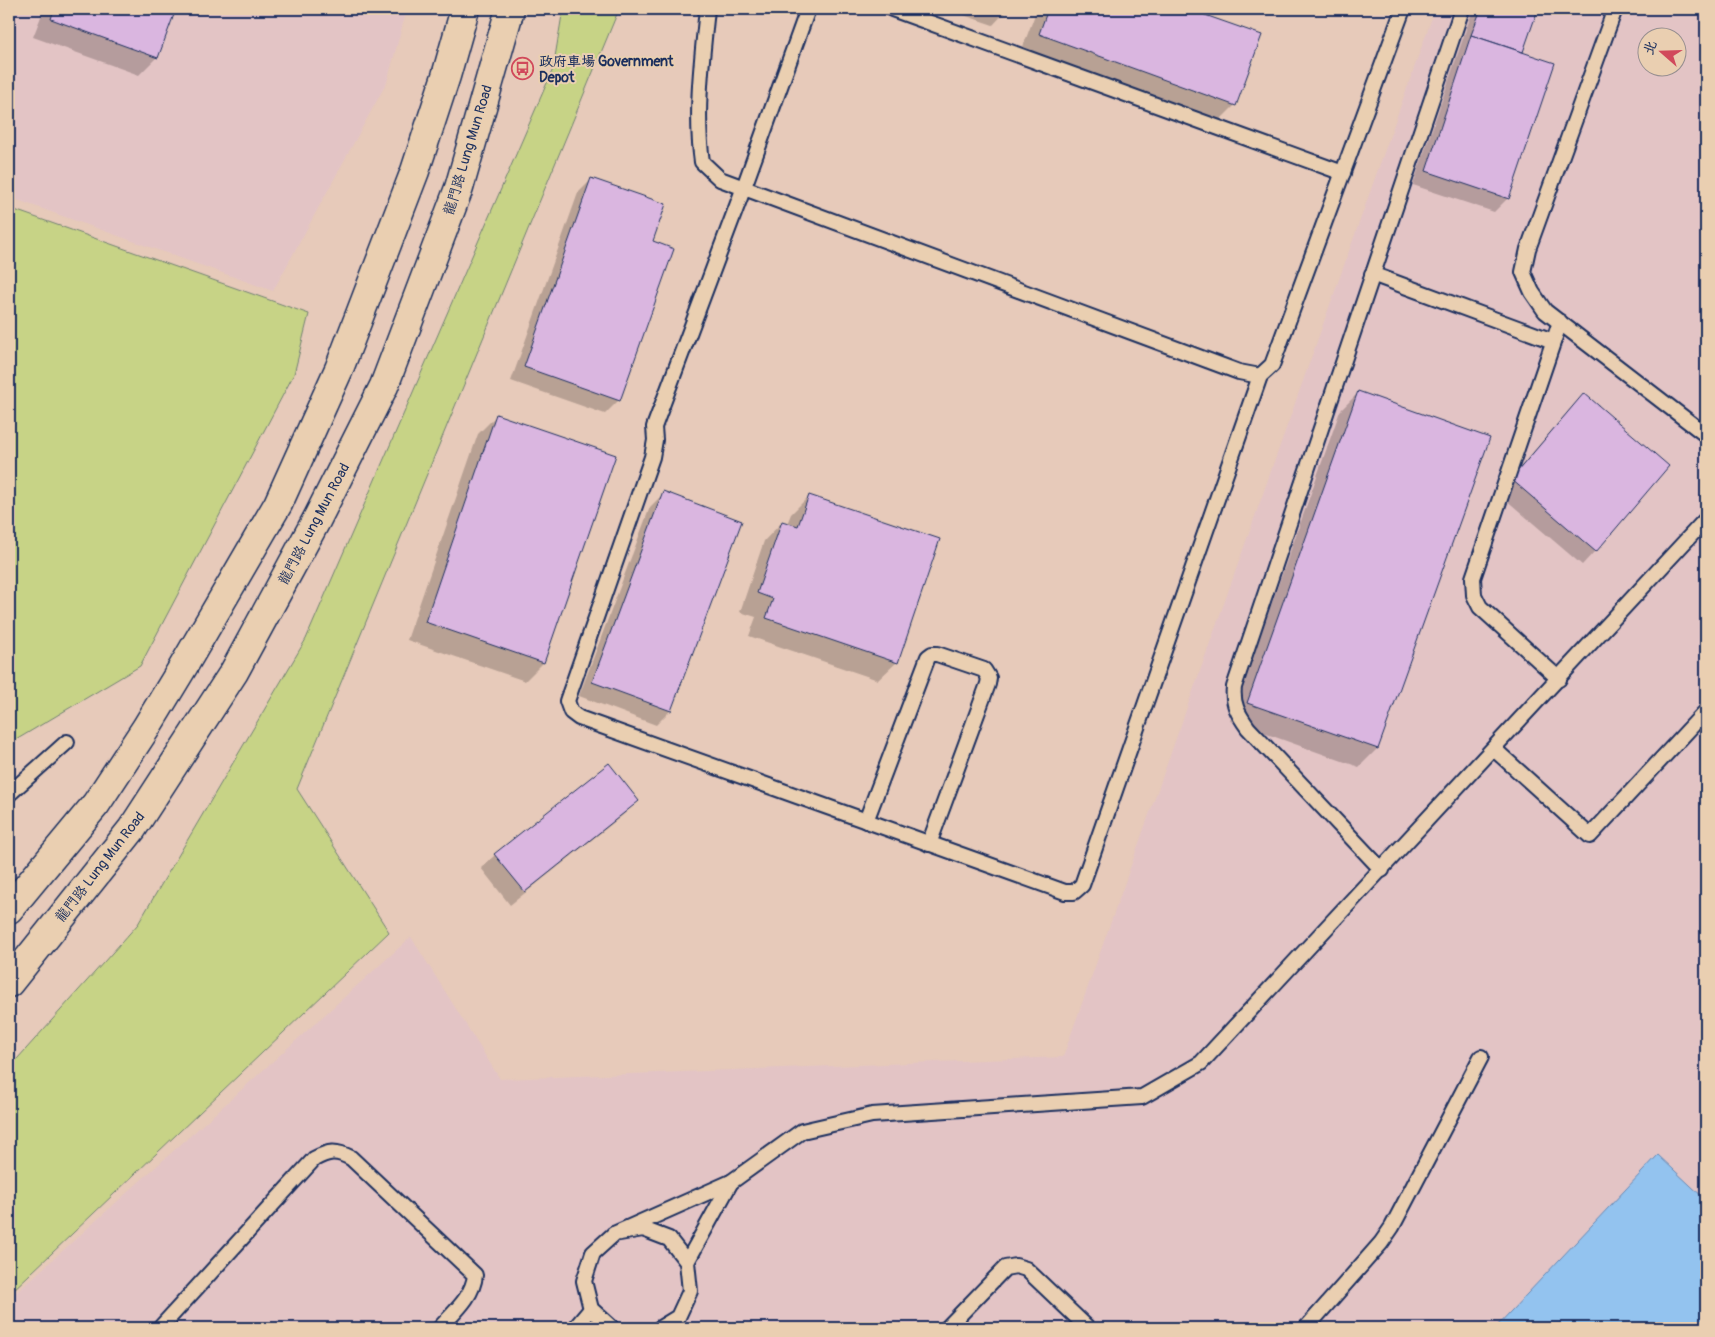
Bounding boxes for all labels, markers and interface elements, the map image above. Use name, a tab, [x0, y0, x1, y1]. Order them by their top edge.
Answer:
north arrow	[1638, 28, 1688, 78]
text: 北	[1640, 38, 1661, 57]
place label: 政府車場 Government Depot	[539, 53, 674, 86]
bus stop icon: 政府車場 Government Depot	[511, 57, 535, 81]
street label: 龍門路 Lung Mun Road	[440, 83, 496, 217]
street label: 龍門路 Lung Mun Road	[275, 460, 353, 588]
street label: 龍門路 Lung Mun Road	[52, 808, 148, 925]

